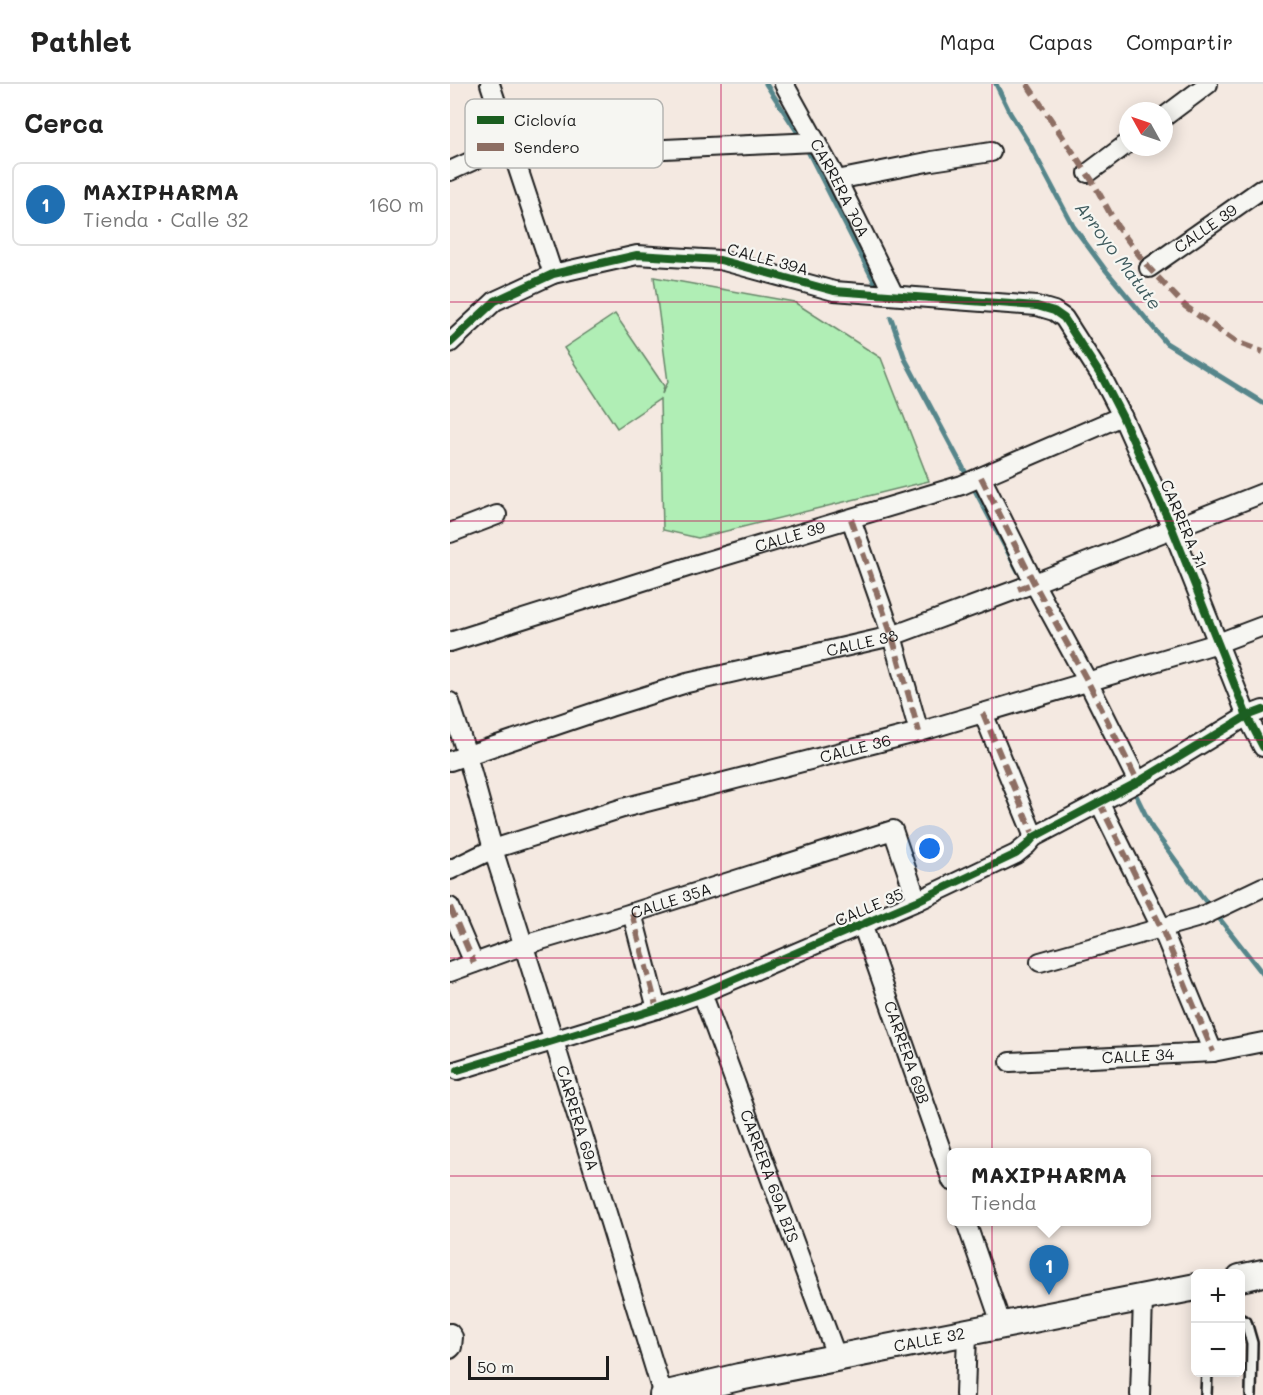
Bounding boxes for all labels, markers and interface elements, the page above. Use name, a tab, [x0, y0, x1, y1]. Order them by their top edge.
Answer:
text: Pathlet	[30, 23, 132, 59]
text: Mapa	[940, 28, 996, 55]
text: Capas	[1029, 28, 1093, 55]
text: Compartir	[1126, 28, 1233, 55]
legend	[465, 99, 663, 168]
north arrow	[1119, 102, 1173, 156]
text: Cerca	[24, 106, 104, 140]
text: Ciclovía	[514, 109, 577, 130]
street label: CARRERA 70A	[806, 134, 875, 241]
text: Sendero	[514, 136, 579, 157]
text: MAXIPHARMA	[83, 177, 239, 206]
text: 1	[41, 191, 50, 217]
text: 160 m	[368, 191, 424, 217]
water label: Arroyo Matute	[1070, 196, 1167, 314]
street label: CALLE 39	[1169, 199, 1241, 257]
text: Tienda · Calle 32	[83, 206, 249, 232]
street label: CALLE 39A	[725, 238, 811, 279]
street label: CARRERA 71	[1156, 476, 1213, 571]
street label: CALLE 39	[752, 515, 828, 556]
street label: CALLE 38	[824, 624, 901, 661]
street label: CALLE 36	[817, 729, 893, 767]
your location	[915, 834, 944, 863]
street label: CALLE 35A	[628, 878, 713, 923]
street label: CALLE 35	[831, 883, 906, 930]
street label: CARRERA 69B	[880, 998, 935, 1107]
street label: CALLE 34	[1101, 1043, 1175, 1067]
street label: CARRERA 69A	[552, 1063, 604, 1173]
street label: CARRERA 69A BIS	[736, 1106, 804, 1245]
popup	[947, 1148, 1151, 1226]
text: MAXIPHARMA	[971, 1160, 1127, 1189]
text: Tienda	[971, 1189, 1037, 1215]
pin: 1	[1030, 1246, 1068, 1295]
map controls	[1191, 1269, 1245, 1377]
button: +	[1191, 1269, 1245, 1323]
street label: CALLE 32	[892, 1322, 966, 1356]
button: −	[1191, 1323, 1245, 1377]
scale bar	[468, 1353, 609, 1380]
text: 50 m	[477, 1356, 514, 1377]

